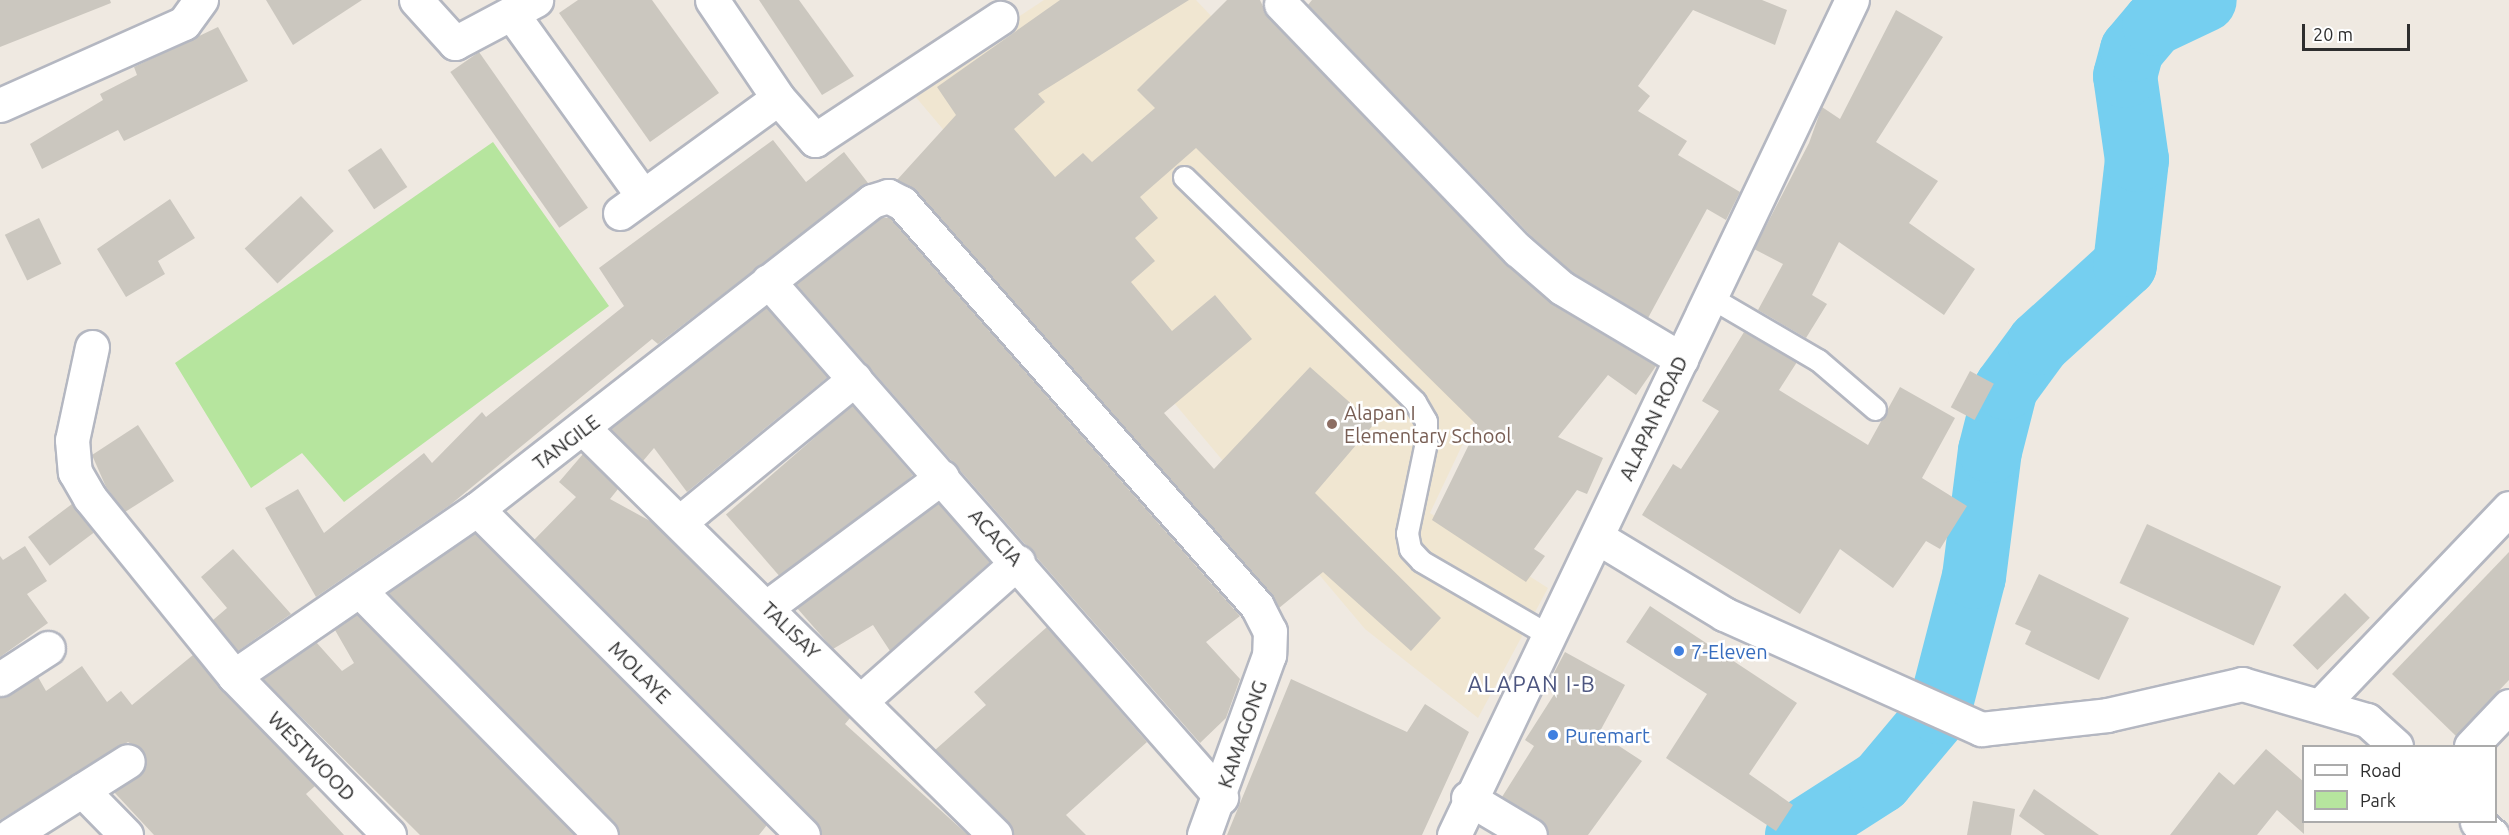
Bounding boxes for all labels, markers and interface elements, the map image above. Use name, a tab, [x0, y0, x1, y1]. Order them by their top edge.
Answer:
scale bar	[2305, 12, 2413, 50]
text: 20 m	[2313, 24, 2353, 44]
street label: ALAPAN ROAD	[1614, 352, 1692, 484]
place label: Alapan I Elementary School	[1344, 400, 1511, 447]
street label: TANGILE	[528, 409, 604, 475]
marker: Alapan I Elementary School	[1325, 417, 1339, 431]
street label: ACACIA	[964, 503, 1028, 571]
street label: TALISAY	[757, 596, 825, 664]
street label: MOLAYE	[604, 636, 676, 708]
place label: 7-Eleven	[1691, 639, 1768, 663]
marker: 7-Eleven	[1672, 644, 1686, 658]
district label: ALAPAN I-B	[1468, 671, 1596, 697]
street label: KAMAGONG	[1212, 677, 1272, 791]
street label: WESTWOOD	[263, 706, 361, 806]
place label: Puremart	[1565, 723, 1650, 747]
marker: Puremart	[1546, 728, 1560, 742]
legend	[2302, 745, 2497, 823]
text: Road	[2360, 760, 2402, 780]
text: Park	[2360, 790, 2396, 810]

